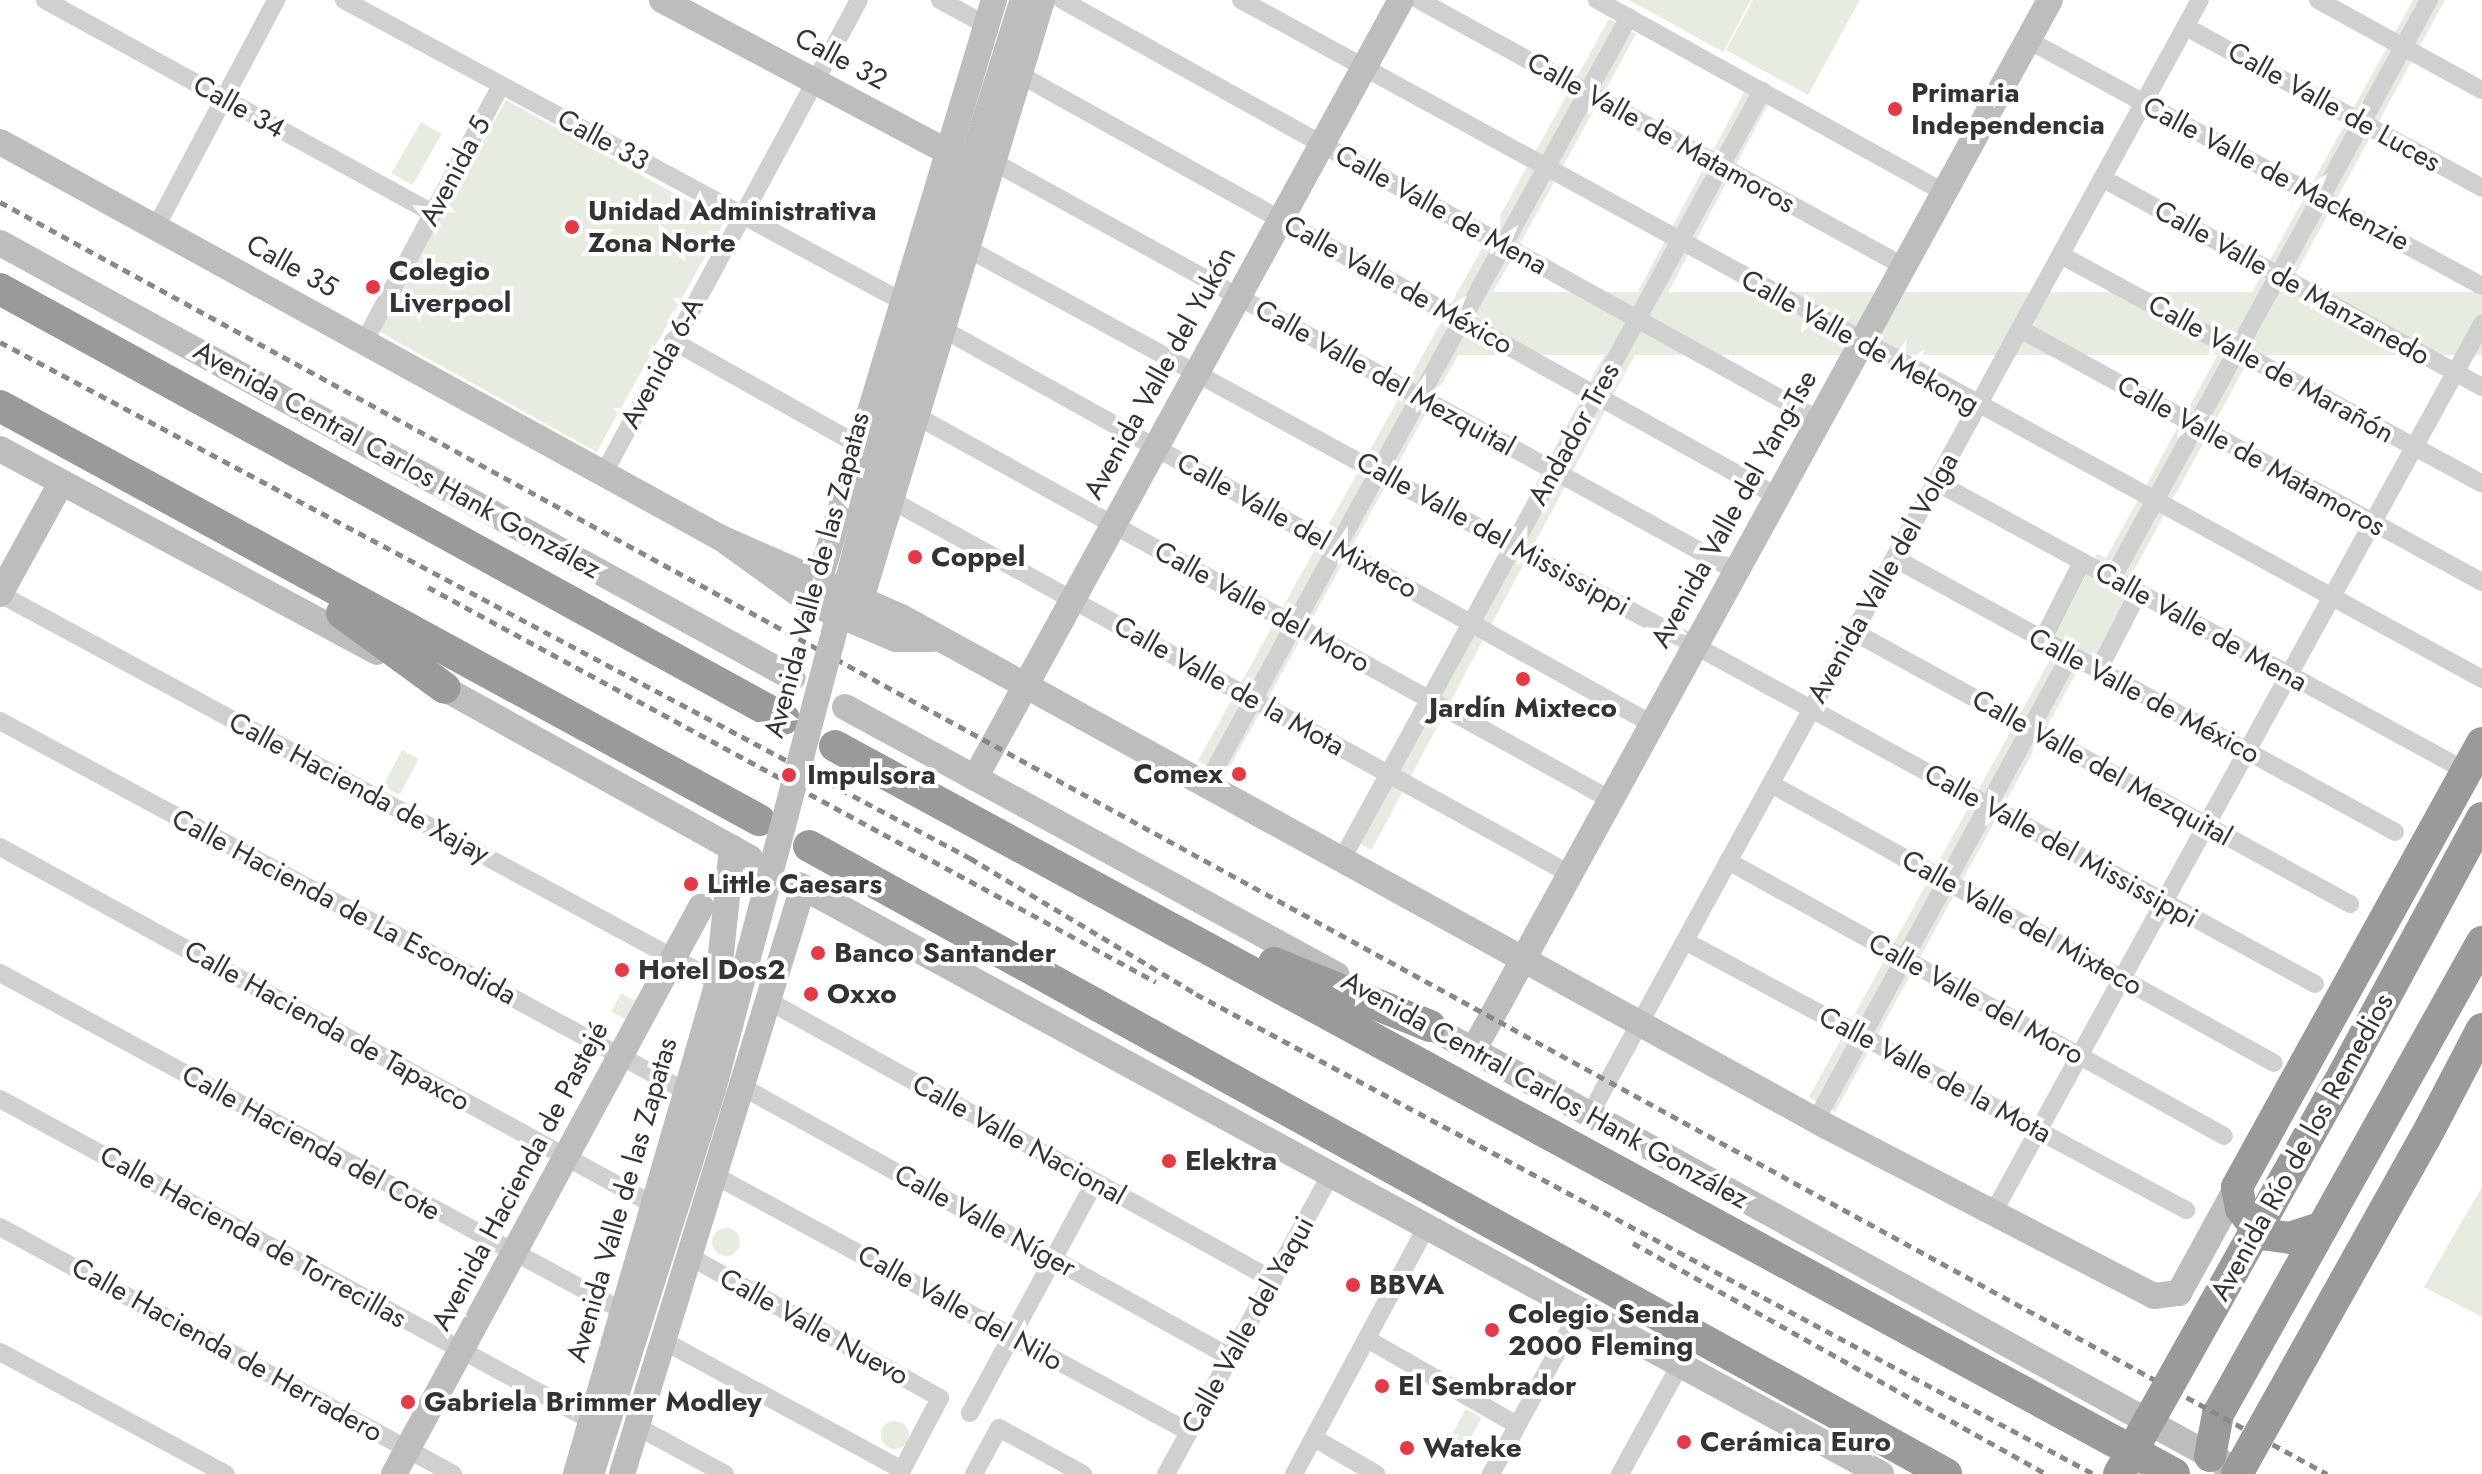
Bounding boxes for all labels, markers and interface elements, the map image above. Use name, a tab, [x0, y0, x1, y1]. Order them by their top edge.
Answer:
street label: Calle 32	[789, 21, 893, 97]
street label: Calle Valle de Luces	[2222, 35, 2446, 179]
street label: Calle Valle de Matamoros	[1521, 45, 1801, 221]
street label: Calle 34	[187, 68, 291, 146]
place label: Primaria Independencia	[1911, 76, 2105, 142]
street label: Calle Valle de Mackenzie	[2137, 89, 2415, 259]
marker: Primaria Independencia	[1886, 100, 1904, 118]
street label: Calle 33	[551, 102, 655, 178]
street label: Avenida 5	[412, 111, 498, 231]
street label: Calle Valle de Mena	[1329, 138, 1553, 282]
street label: Calle Valle de Manzanedo	[2148, 193, 2436, 373]
place label: Unidad Administrativa Zona Norte	[588, 194, 877, 260]
street label: Calle Valle de México	[1278, 208, 1518, 362]
marker: Unidad Administrativa Zona Norte	[563, 218, 581, 236]
street label: Calle 35	[240, 227, 344, 305]
street label: Avenida Valle del Yukón	[1077, 241, 1243, 505]
place label: Colegio Liverpool	[389, 254, 511, 320]
street label: Calle Valle de Mekong	[1735, 263, 1985, 421]
marker: Colegio Liverpool	[364, 278, 382, 296]
street label: Calle Valle de Marañón	[2142, 287, 2400, 451]
street label: Avenida 6-A	[613, 292, 711, 434]
street label: Calle Valle del Mezquital	[1249, 292, 1521, 464]
street label: Avenida Central Carlos Hank González	[188, 334, 606, 586]
street label: Andador Tres	[1521, 357, 1627, 511]
street label: Avenida Valle del Yang-Tse	[1644, 364, 1824, 654]
street label: Calle Valle de Matamoros	[2111, 368, 2391, 544]
street label: Avenida Valle de las Zapatas	[757, 408, 877, 742]
street label: Calle Valle del Mississippi	[1350, 445, 1636, 623]
street label: Calle Valle del Mixteco	[1171, 446, 1423, 606]
street label: Avenida Valle del Volga	[1800, 447, 1966, 709]
street label: Calle Valle del Moro	[1149, 534, 1375, 680]
place label: Coppel	[931, 540, 1025, 574]
marker: Coppel	[906, 548, 924, 566]
street label: Calle Valle de Mena	[2089, 555, 2313, 699]
street label: Calle Valle de la Mota	[1108, 609, 1350, 763]
street label: Calle Valle de México	[2023, 621, 2265, 771]
marker: Jardín Mixteco	[1514, 670, 1532, 688]
street label: Calle Valle del Mezquital	[1966, 682, 2238, 854]
place label: Jardín Mixteco	[1429, 691, 1617, 725]
street label: Calle Hacienda de Xajay	[223, 705, 495, 871]
place label: Comex	[1133, 757, 1223, 791]
street label: Calle Valle del Mississippi	[1918, 757, 2204, 935]
place label: Impulsora	[807, 758, 936, 792]
marker: Impulsora	[778, 764, 800, 786]
marker: Comex	[1230, 765, 1248, 783]
street label: Calle Hacienda de La Escondida	[166, 802, 522, 1012]
street label: Calle Valle del Mixteco	[1896, 843, 2148, 1003]
place label: Little Caesars	[707, 867, 882, 901]
marker: Little Caesars	[682, 875, 700, 893]
street label: Calle Valle del Moro	[1863, 926, 2089, 1072]
street label: Calle Hacienda de Tapaxco	[178, 933, 476, 1119]
place label: Banco Santander	[834, 936, 1056, 970]
marker: Banco Santander	[809, 944, 827, 962]
place label: Hotel Dos2	[638, 953, 786, 987]
marker: Hotel Dos2	[613, 961, 631, 979]
street label: Avenida Central Carlos Hank González	[1336, 964, 1754, 1216]
place label: Oxxo	[827, 977, 897, 1011]
marker: Oxxo	[802, 985, 820, 1003]
street label: Avenida Río de los Remedios	[2203, 987, 2401, 1307]
street label: Calle Valle de la Mota	[1813, 1000, 2057, 1150]
street label: Avenida Hacienda de Pastejé	[424, 1016, 616, 1336]
street label: Avenida Valle de las Zapatas	[560, 1034, 684, 1366]
street label: Calle Hacienda del Cote	[176, 1058, 446, 1228]
street label: Calle Valle Nacional	[906, 1067, 1132, 1213]
street label: Calle Hacienda de Torrecillas	[94, 1139, 412, 1335]
place label: Elektra	[1185, 1144, 1277, 1178]
marker: Elektra	[1160, 1152, 1178, 1170]
street label: Calle Valle Níger	[888, 1157, 1082, 1285]
street label: Calle Valle del Yaqui	[1174, 1211, 1322, 1439]
street label: Calle Valle del Nilo	[852, 1238, 1068, 1378]
street label: Calle Hacienda de Herradero	[66, 1250, 388, 1450]
street label: Calle Valle Nuevo	[714, 1261, 914, 1393]
place label: BBVA	[1369, 1268, 1444, 1302]
marker: BBVA	[1344, 1276, 1362, 1294]
place label: Colegio Senda 2000 Fleming	[1508, 1297, 1699, 1363]
marker: Colegio Senda 2000 Fleming	[1483, 1321, 1501, 1339]
place label: El Sembrador	[1398, 1369, 1577, 1403]
marker: El Sembrador	[1373, 1377, 1391, 1395]
place label: Gabriela Brimmer Modley	[424, 1385, 762, 1419]
marker: Gabriela Brimmer Modley	[399, 1393, 417, 1411]
place label: Cerámica Euro	[1700, 1425, 1891, 1459]
place label: Wateke	[1423, 1431, 1522, 1465]
marker: Cerámica Euro	[1675, 1433, 1693, 1451]
marker: Wateke	[1398, 1439, 1416, 1457]

